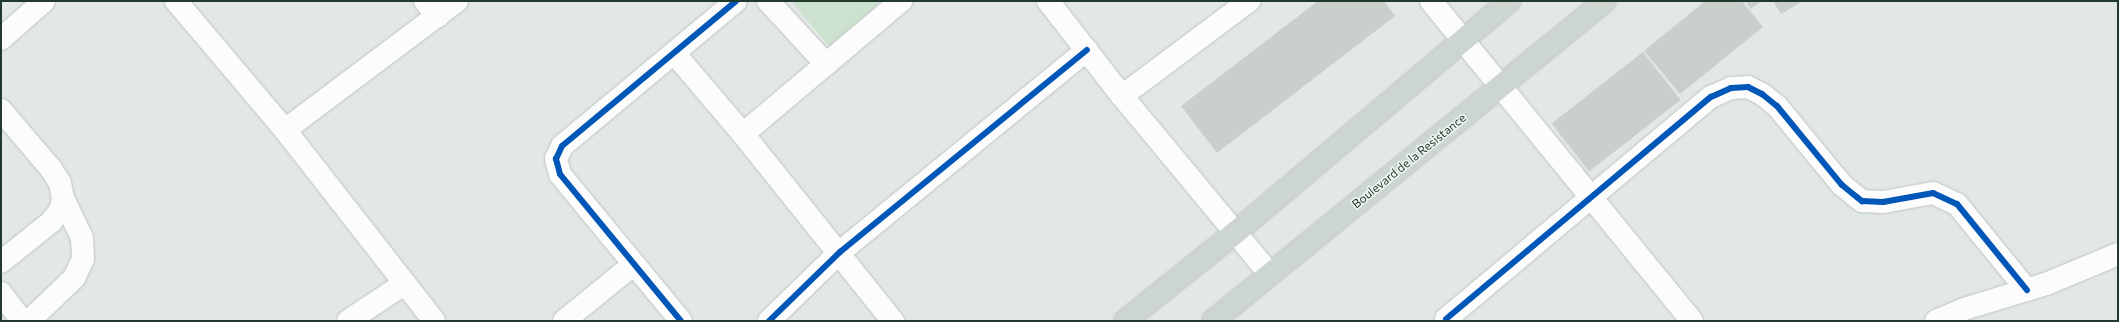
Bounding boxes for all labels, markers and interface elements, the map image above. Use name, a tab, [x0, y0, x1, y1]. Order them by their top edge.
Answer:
street label: Boulevard de la Resistance	[1349, 111, 1469, 211]

